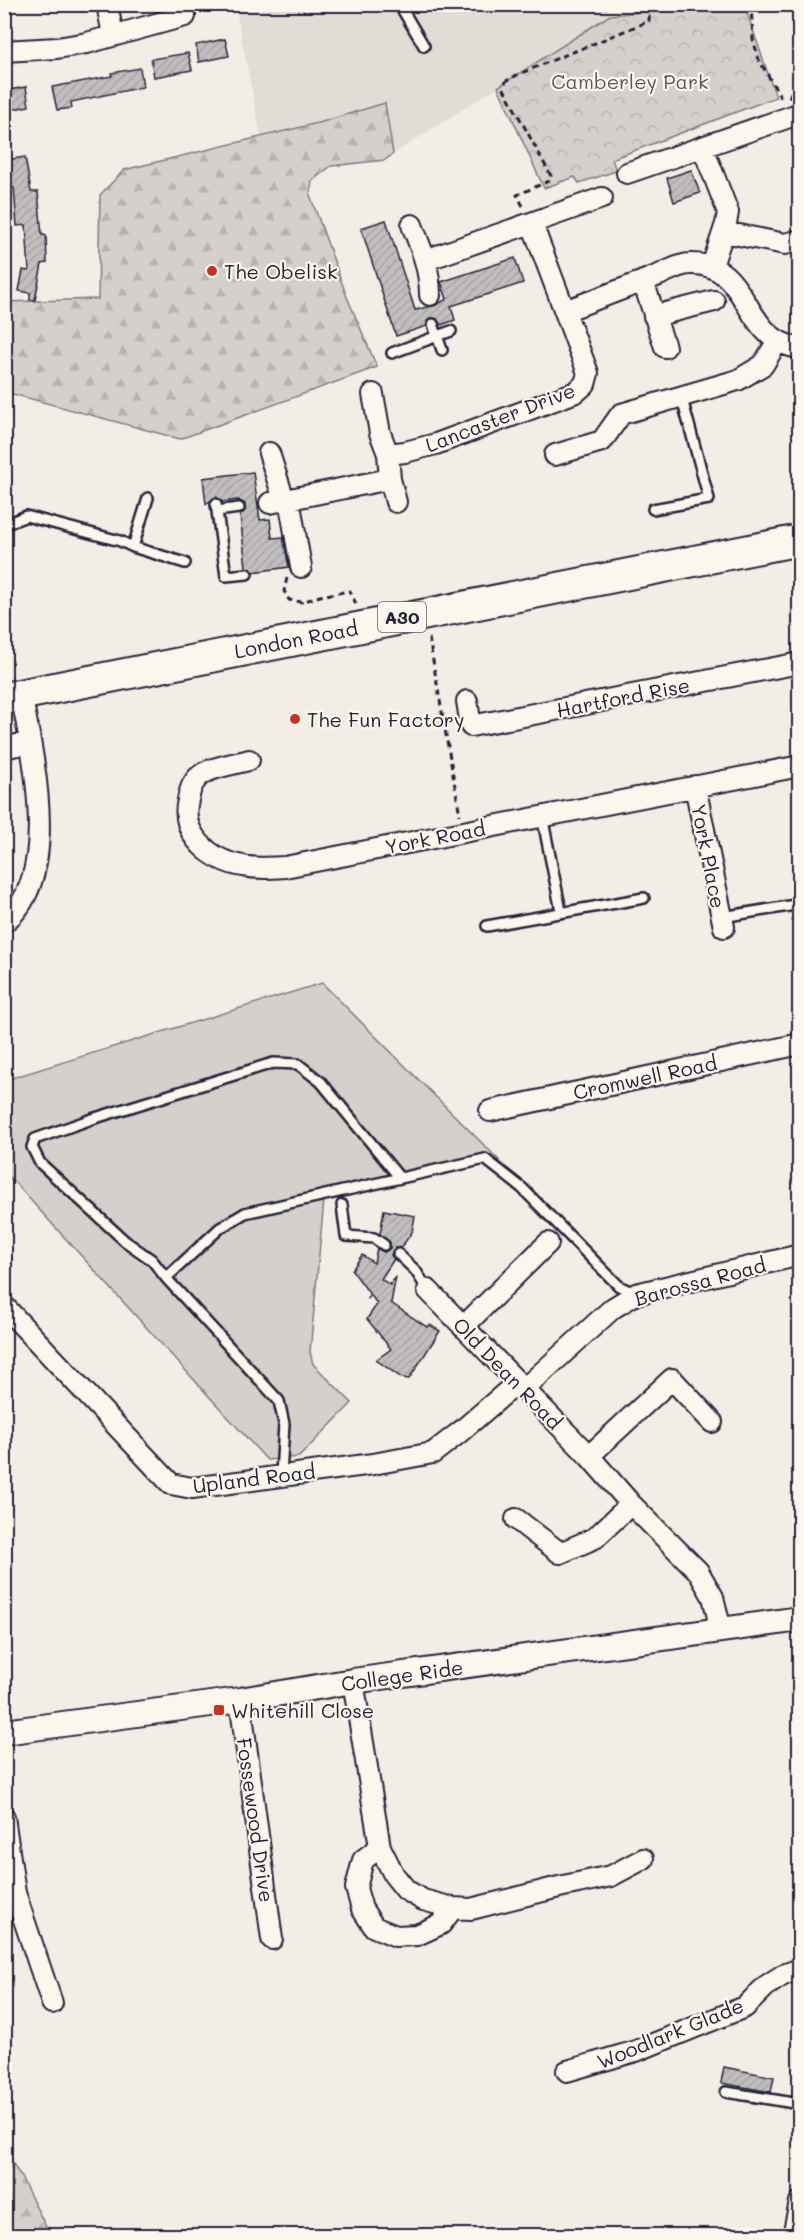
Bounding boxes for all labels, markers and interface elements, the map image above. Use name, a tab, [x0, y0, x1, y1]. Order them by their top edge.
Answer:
park label: Camberley Park	[551, 68, 709, 94]
place label: The Obelisk	[224, 258, 338, 284]
marker: The Obelisk	[205, 264, 219, 278]
street label: Lancaster Drive	[421, 376, 579, 458]
road number: A30	[378, 602, 426, 632]
street label: London Road	[232, 614, 360, 664]
street label: Hartford Rise	[554, 671, 692, 723]
place label: The Fun Factory	[307, 706, 464, 732]
marker: The Fun Factory	[288, 712, 302, 726]
street label: York Place	[686, 802, 732, 910]
street label: York Road	[383, 815, 487, 859]
street label: Cromwell Road	[571, 1049, 719, 1105]
street label: Barossa Road	[631, 1251, 769, 1311]
street label: Old Dean Road	[448, 1312, 568, 1434]
street label: Upland Road	[191, 1458, 317, 1498]
street label: College Ride	[339, 1654, 465, 1696]
place label: Whitehill Close	[231, 1697, 374, 1723]
marker: Whitehill Close	[212, 1703, 226, 1717]
street label: Fossewood Drive	[232, 1736, 280, 1904]
street label: Woodlark Glade	[593, 1992, 747, 2074]

